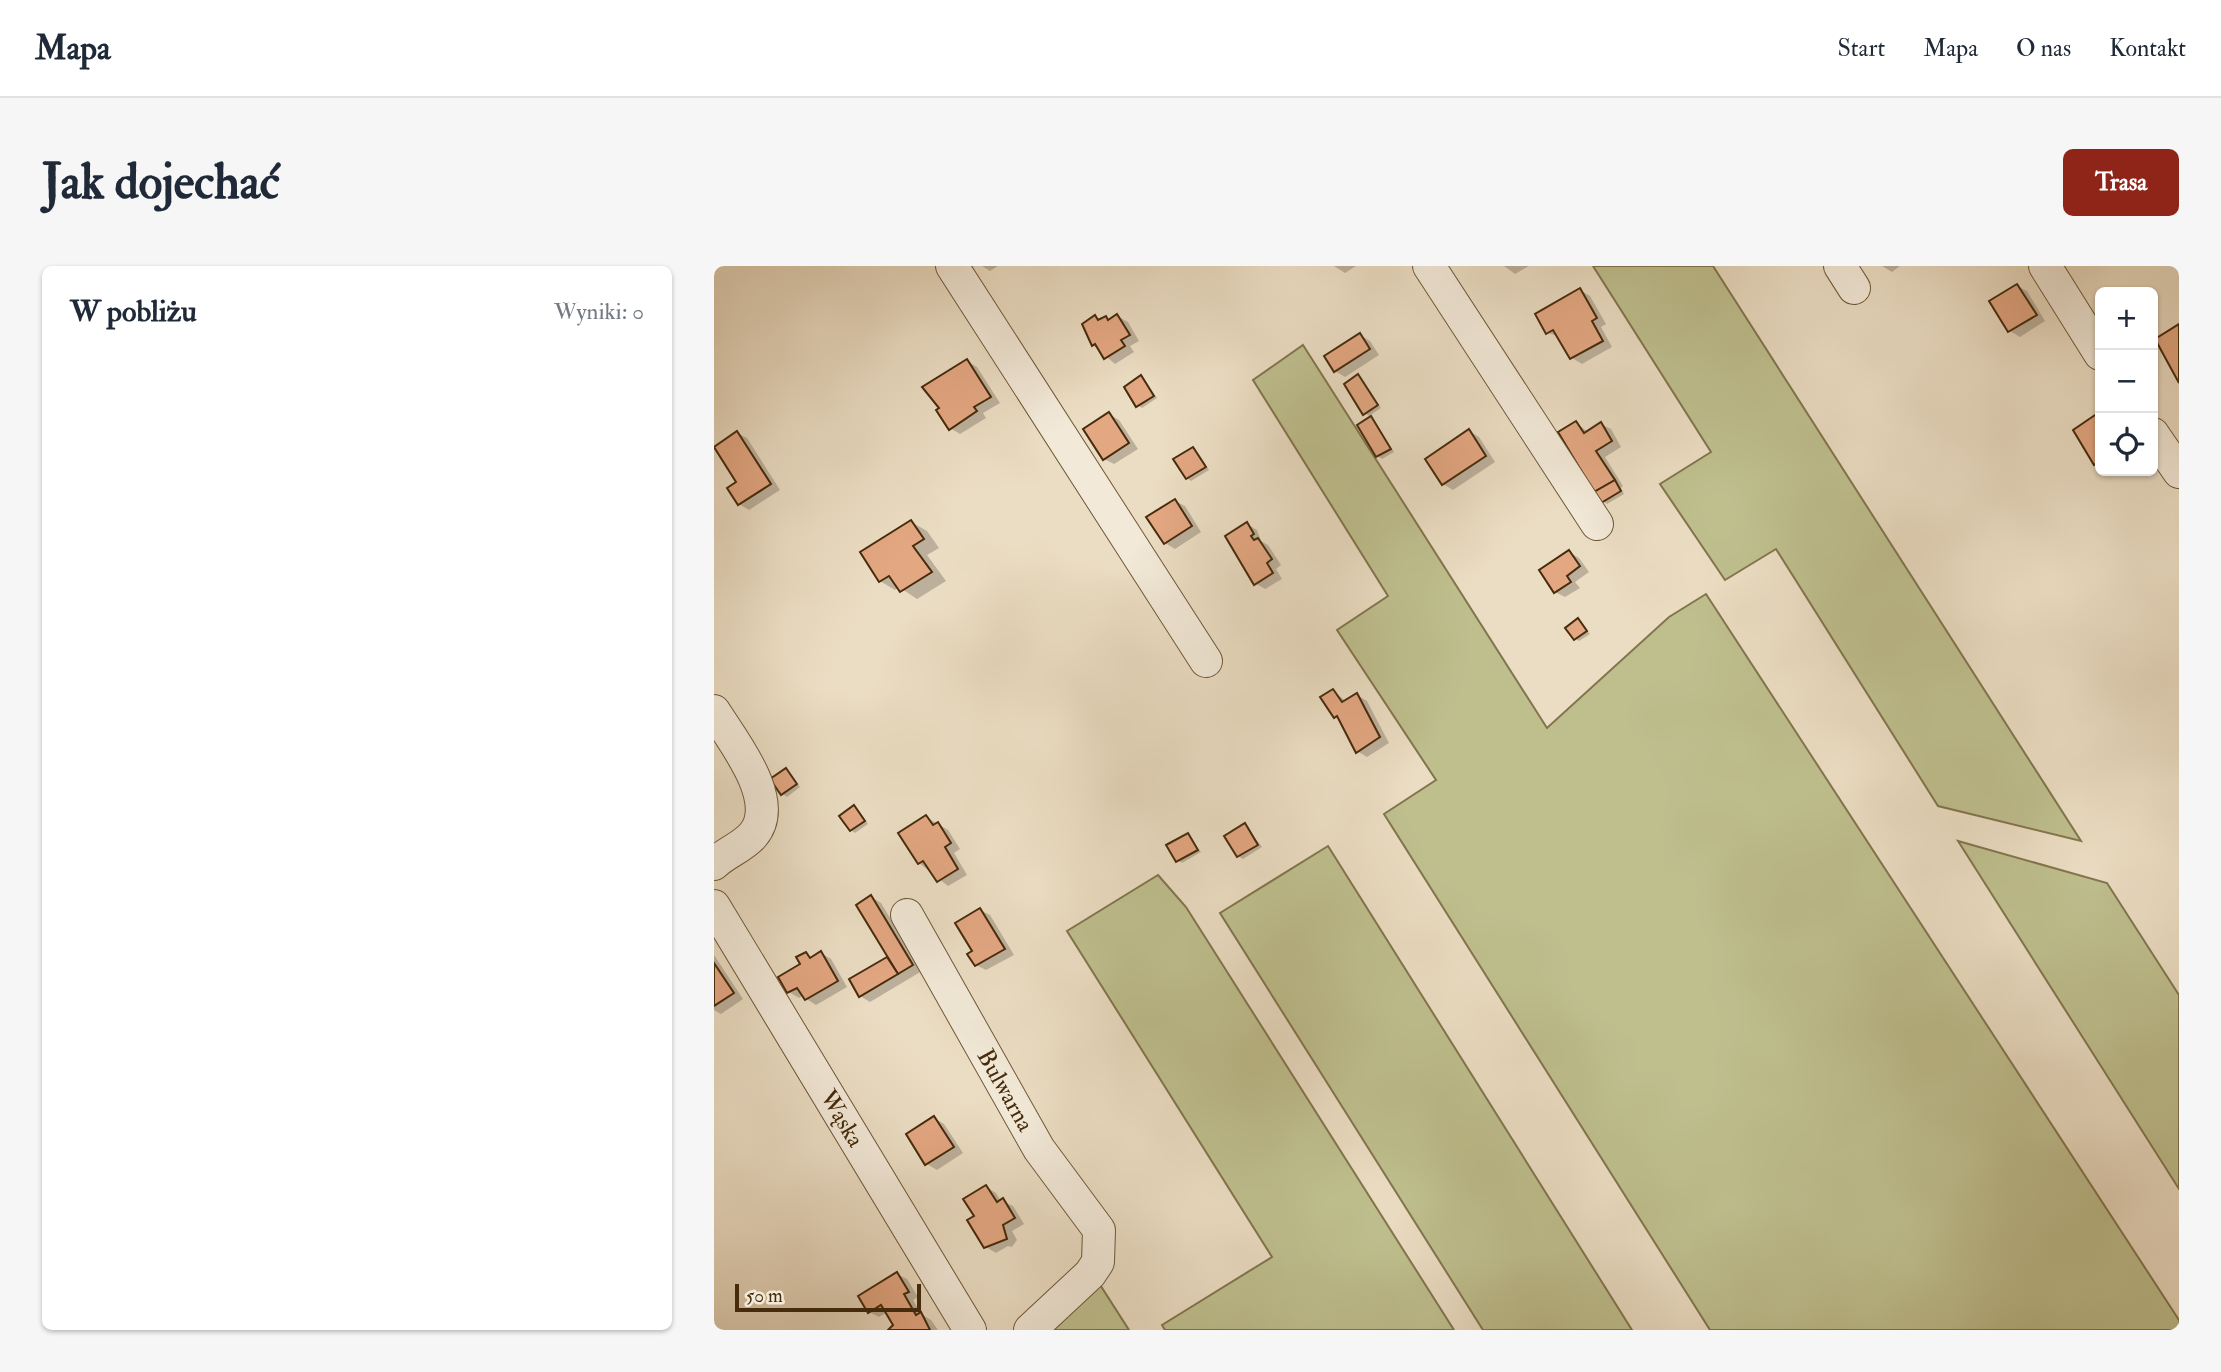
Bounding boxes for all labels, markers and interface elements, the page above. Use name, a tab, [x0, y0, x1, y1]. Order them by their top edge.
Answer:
text: Mapa	[35, 28, 111, 69]
text: Start	[1837, 33, 1885, 64]
text: Mapa	[1923, 33, 1978, 64]
text: O nas	[2016, 33, 2071, 64]
text: Kontakt	[2109, 33, 2186, 64]
button: Trasa	[2063, 149, 2179, 216]
text: Jak dojechać	[42, 152, 280, 213]
map controls	[2095, 287, 2158, 476]
button: +	[2095, 287, 2158, 350]
text: W pobliżu	[70, 293, 197, 330]
text: Wyniki: 0	[554, 297, 644, 326]
button: −	[2095, 350, 2158, 413]
button: locate	[2095, 413, 2158, 476]
street label: Bulwarna	[970, 1043, 1042, 1138]
street label: Wąska	[812, 1083, 872, 1154]
scale bar	[735, 1281, 920, 1313]
text: 50 m	[746, 1284, 783, 1308]

